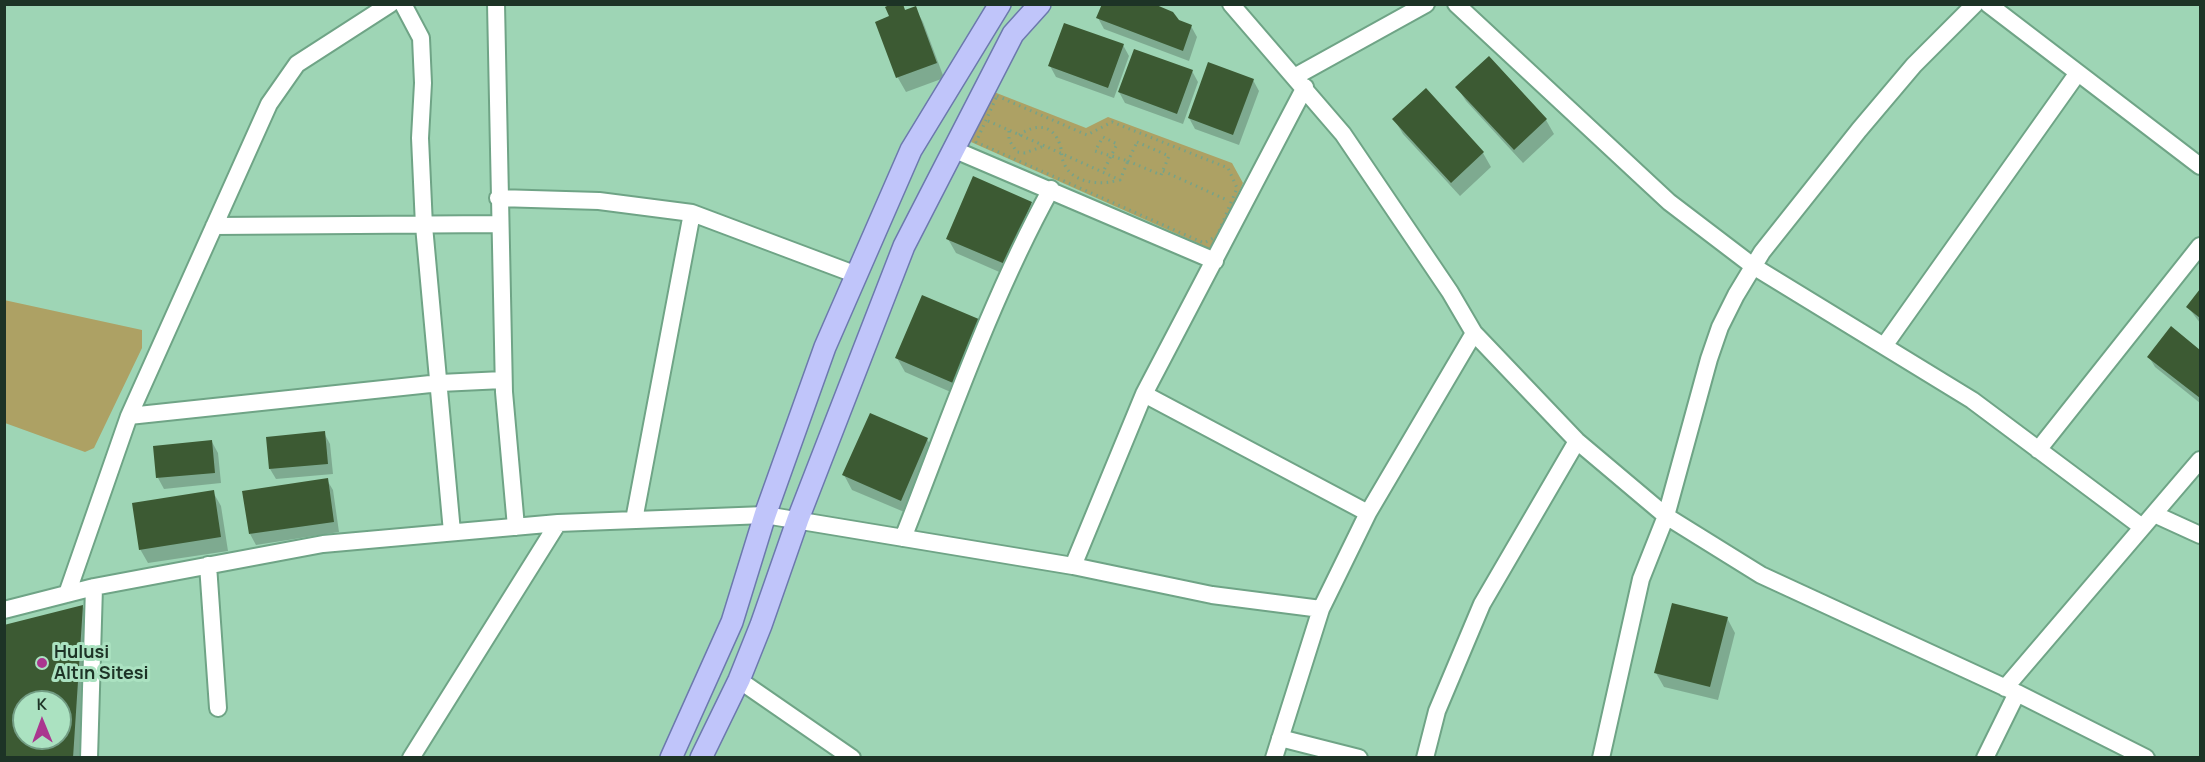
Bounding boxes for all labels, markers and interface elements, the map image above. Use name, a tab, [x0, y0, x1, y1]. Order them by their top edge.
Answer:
place label: Hulusi Altın Sitesi	[54, 642, 149, 684]
marker: Hulusi Altın Sitesi	[35, 656, 49, 670]
north arrow	[12, 690, 72, 750]
text: K	[36, 693, 47, 715]

